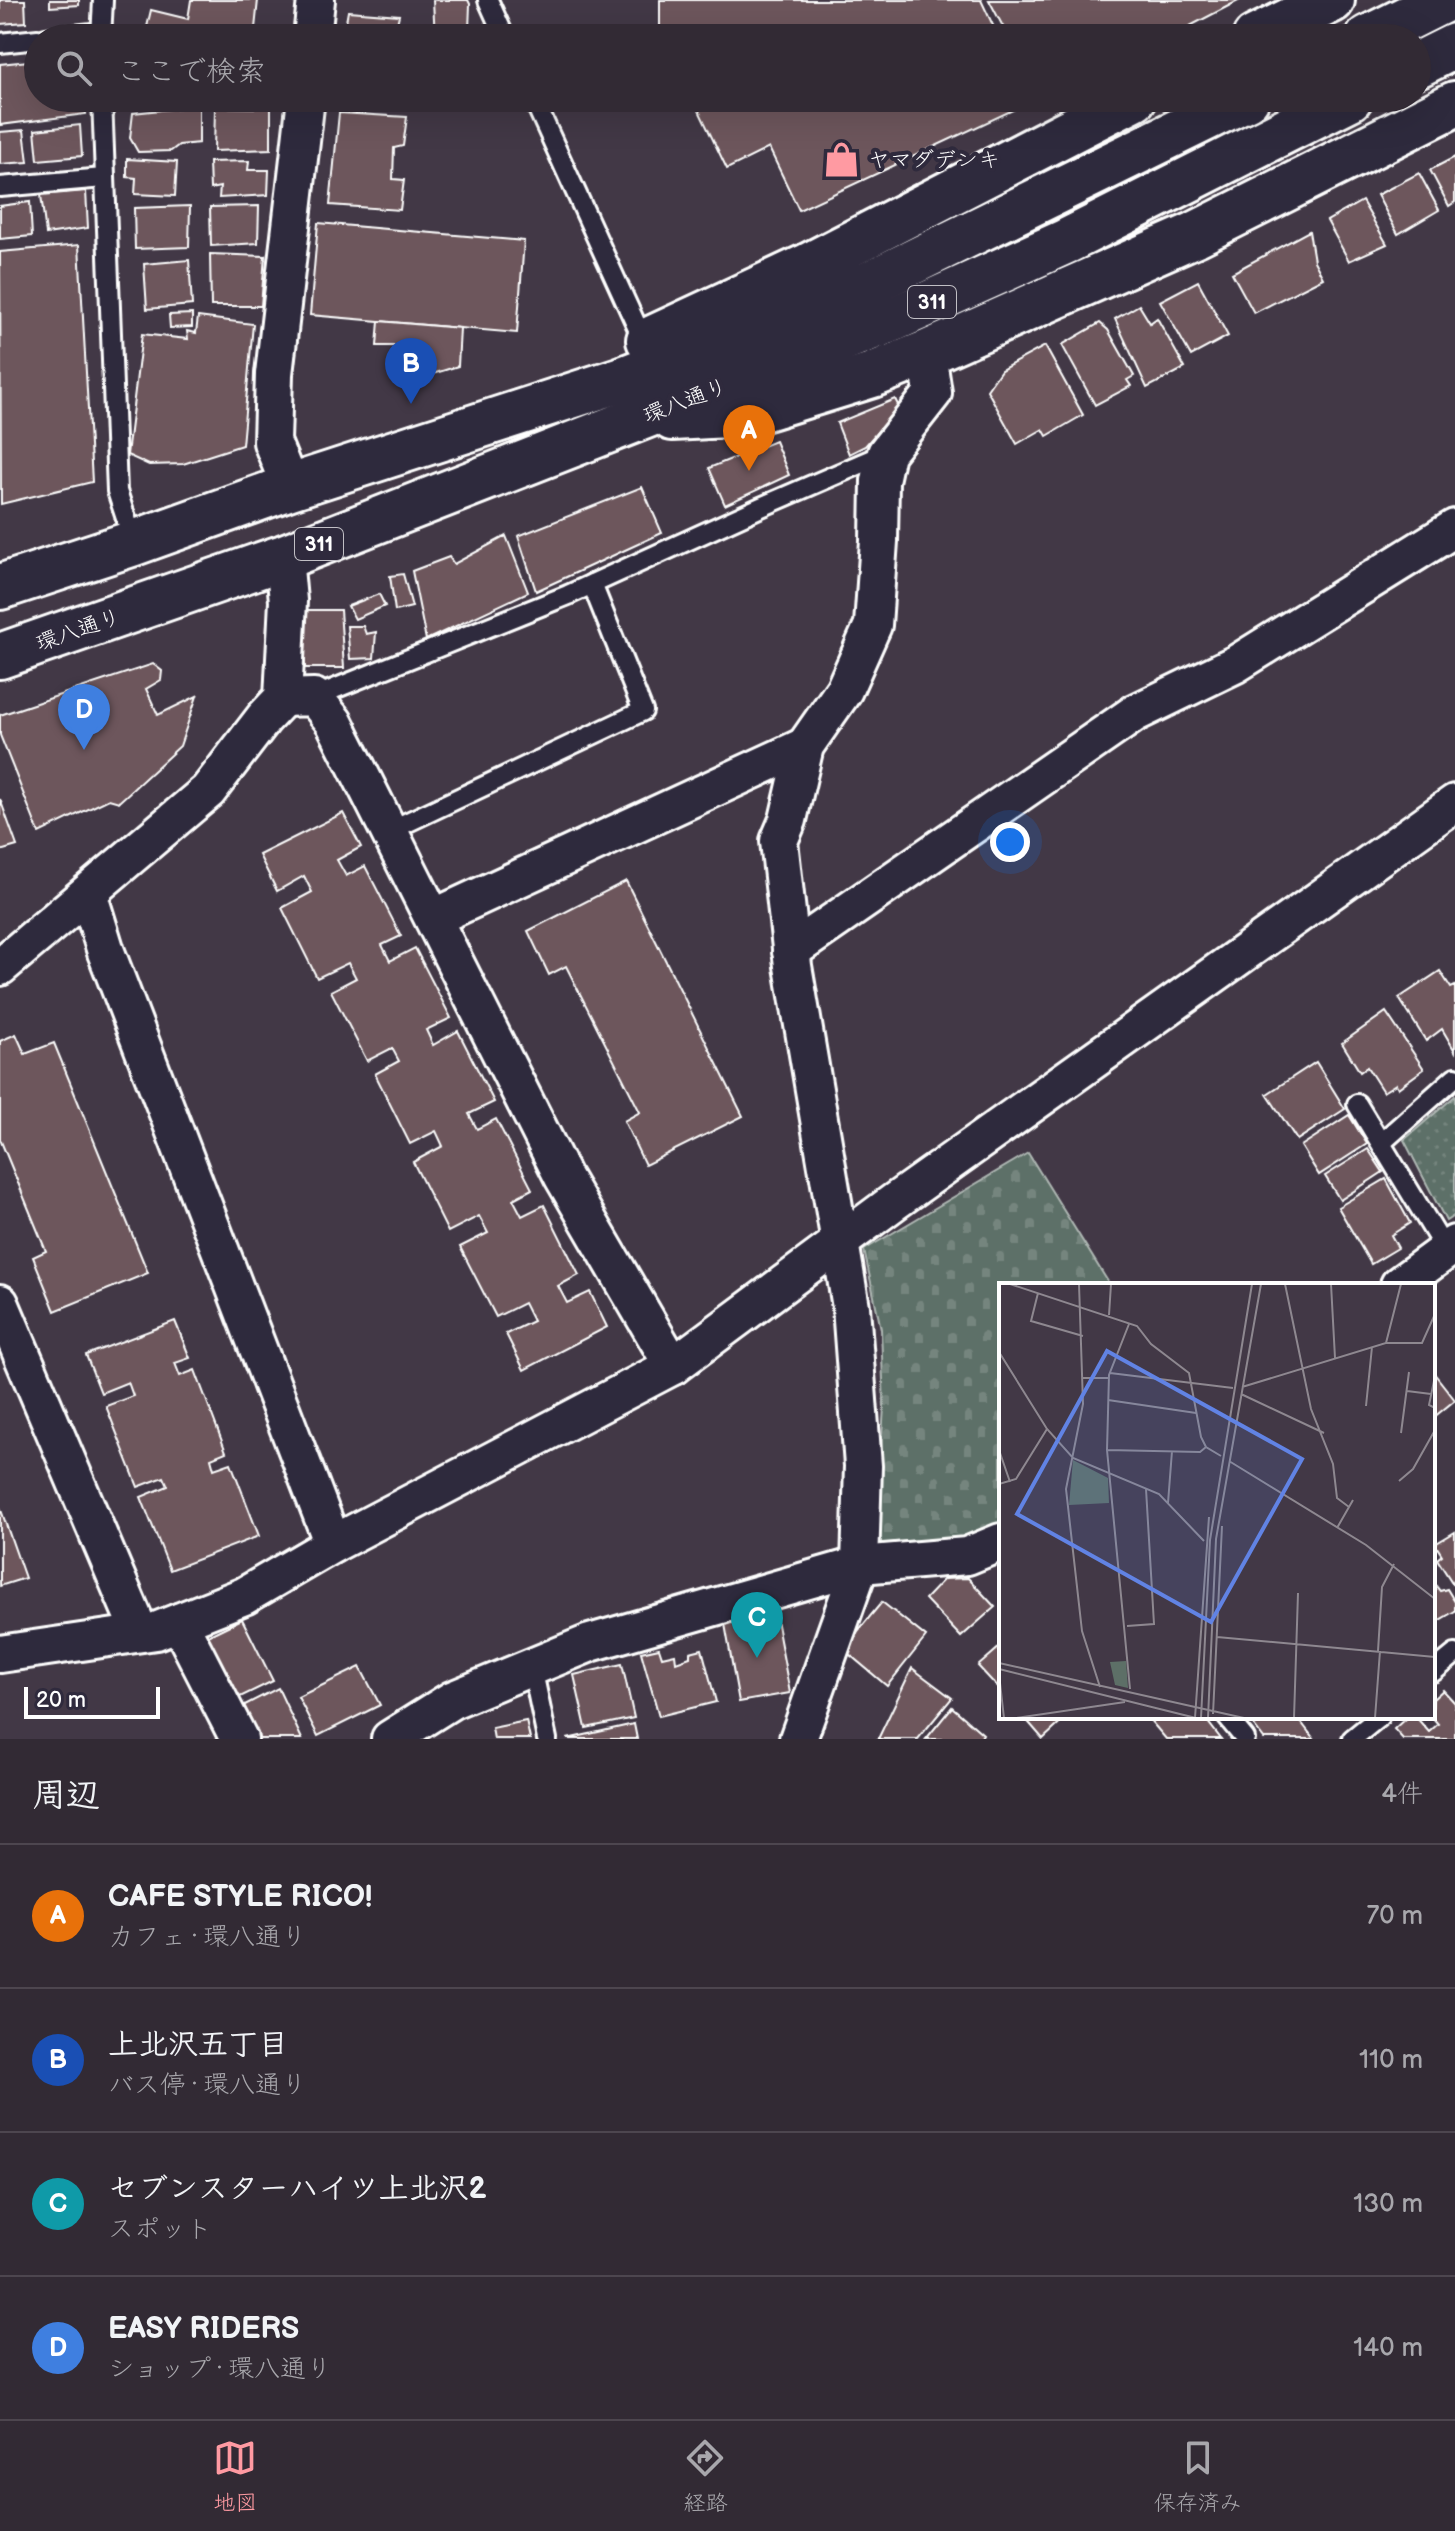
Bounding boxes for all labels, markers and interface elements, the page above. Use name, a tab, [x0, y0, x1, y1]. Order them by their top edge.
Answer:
search box	[24, 24, 1431, 112]
icon: search	[52, 46, 96, 90]
text: ここで検索	[116, 54, 266, 90]
shop icon: ヤマダデンキ	[823, 140, 861, 178]
place label: ヤマダデンキ	[868, 147, 1000, 174]
road number: 311	[908, 286, 956, 318]
pin: B	[385, 338, 437, 404]
street label: 環八通り	[640, 373, 731, 430]
pin: A	[723, 405, 775, 471]
road number: 311	[295, 528, 343, 560]
street label: 環八通り	[32, 603, 124, 658]
pin: D	[58, 684, 110, 750]
your location	[990, 822, 1030, 862]
inset map	[999, 1283, 1435, 1719]
pin: C	[731, 1592, 783, 1658]
scale bar	[24, 1683, 160, 1719]
text: 20 m	[36, 1687, 86, 1714]
text: 周辺	[32, 1775, 100, 1816]
text: 4件	[1381, 1779, 1423, 1810]
text: CAFE STYLE RICO!	[108, 1879, 373, 1915]
text: A	[50, 1901, 66, 1932]
text: 70 m	[1366, 1901, 1423, 1932]
text: カフェ · 環八通り	[108, 1922, 307, 1953]
text: 上北沢五丁目	[108, 2027, 288, 2063]
text: B	[49, 2045, 67, 2076]
text: 110 m	[1359, 2045, 1423, 2076]
text: バス停 · 環八通り	[108, 2070, 307, 2101]
text: セブンスターハイツ上北沢2	[108, 2171, 487, 2207]
text: C	[49, 2189, 67, 2220]
text: 130 m	[1353, 2189, 1423, 2220]
text: スポット	[108, 2214, 212, 2245]
text: EASY RIDERS	[108, 2311, 299, 2347]
text: D	[49, 2333, 67, 2364]
text: 140 m	[1353, 2333, 1423, 2364]
text: ショップ · 環八通り	[108, 2354, 332, 2385]
tab: 地図	[213, 2436, 257, 2517]
tab: 経路	[683, 2436, 728, 2517]
tab: 保存済み	[1154, 2436, 1242, 2517]

